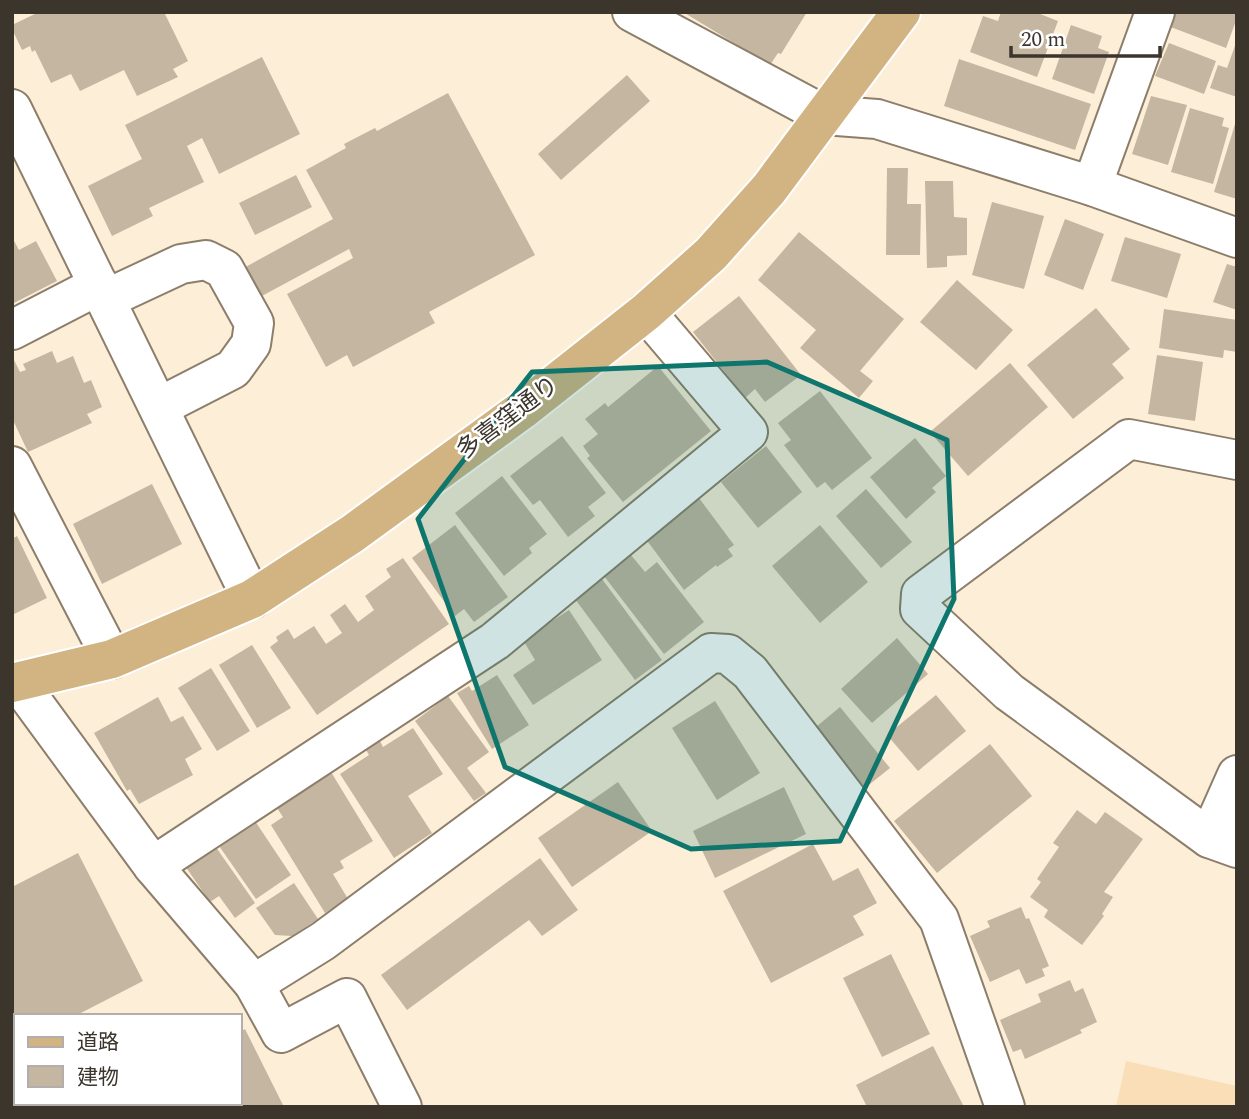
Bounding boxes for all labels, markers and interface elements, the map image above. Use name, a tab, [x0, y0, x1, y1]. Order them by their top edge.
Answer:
scale bar	[1011, 14, 1160, 58]
text: 20 m	[1021, 24, 1065, 56]
street label: 多喜窪通り	[449, 368, 567, 468]
legend	[14, 1014, 242, 1105]
text: 道路	[77, 1027, 119, 1059]
text: 建物	[77, 1062, 119, 1094]

